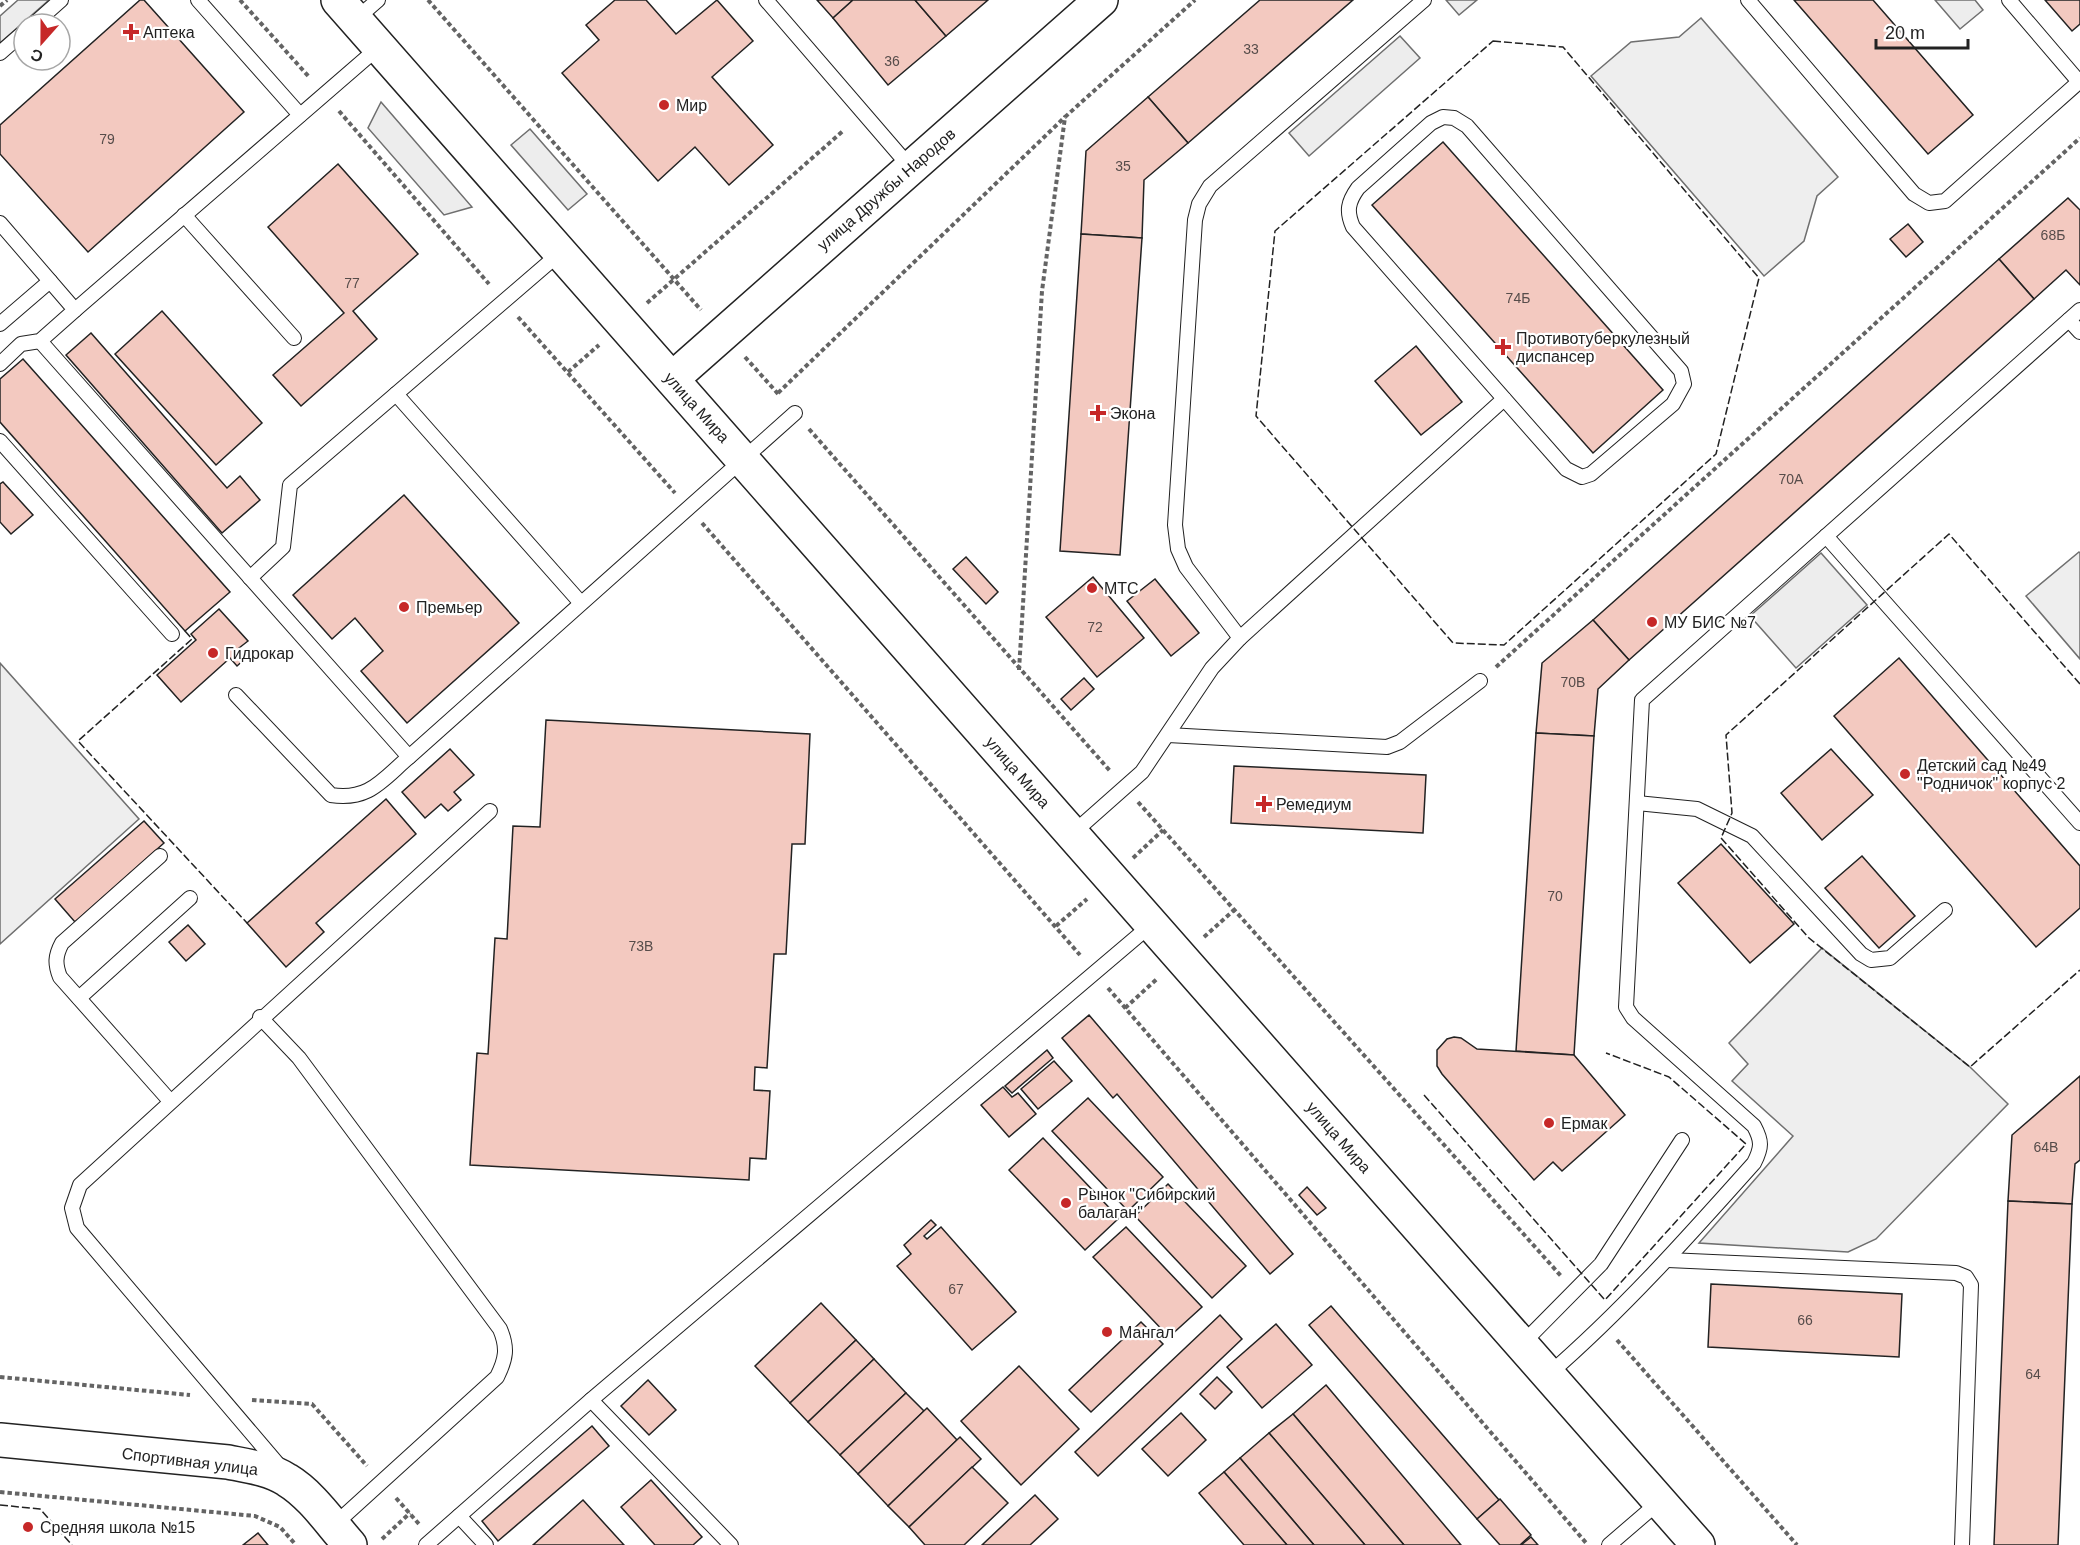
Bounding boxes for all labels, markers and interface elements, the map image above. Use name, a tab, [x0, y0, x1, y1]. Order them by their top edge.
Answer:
north arrow	[12, 12, 72, 72]
scale bar	[1876, 12, 1968, 50]
text: 20 m	[1885, 23, 1925, 43]
place label: Аптека	[143, 24, 195, 41]
marker: Аптека	[124, 25, 138, 39]
house number: 33	[1243, 41, 1259, 57]
text: С	[28, 45, 45, 66]
house number: 36	[884, 53, 900, 69]
place label: Мир	[676, 97, 707, 114]
marker: Мир	[657, 98, 671, 112]
street label: улица Дружбы Народов	[814, 125, 959, 254]
house number: 79	[99, 131, 115, 147]
house number: 35	[1115, 158, 1131, 174]
house number: 68Б	[2041, 227, 2065, 243]
house number: 77	[344, 275, 360, 291]
house number: 74Б	[1506, 290, 1530, 306]
place label: Противотуберкулезный диспансер	[1516, 330, 1690, 365]
marker: Противотуберкулезный диспансер	[1494, 338, 1512, 356]
street label: улица Мира	[661, 369, 733, 446]
place label: Экона	[1110, 405, 1155, 422]
marker: Экона	[1091, 406, 1105, 420]
house number: 70А	[1779, 471, 1804, 487]
place label: МТС	[1104, 580, 1139, 597]
marker: МТС	[1085, 581, 1099, 595]
place label: Премьер	[416, 599, 483, 616]
marker: Премьер	[397, 600, 411, 614]
place label: МУ БИС №7	[1664, 614, 1756, 631]
marker: МУ БИС №7	[1645, 615, 1659, 629]
house number: 72	[1087, 619, 1103, 635]
place label: Гидрокар	[225, 645, 294, 662]
marker: Гидрокар	[206, 646, 220, 660]
house number: 70В	[1561, 674, 1585, 690]
street label: улица Мира	[982, 733, 1053, 811]
place label: Детский сад №49 "Родничок" корпус 2	[1917, 757, 2066, 792]
marker: Детский сад №49 "Родничок" корпус 2	[1898, 767, 1912, 781]
place label: Ремедиум	[1276, 796, 1352, 813]
marker: Ремедиум	[1257, 797, 1271, 811]
house number: 70	[1547, 888, 1563, 904]
house number: 73В	[629, 938, 653, 954]
street label: улица Мира	[1303, 1098, 1374, 1176]
place label: Ермак	[1561, 1115, 1608, 1132]
marker: Ермак	[1542, 1116, 1556, 1130]
house number: 64В	[2034, 1139, 2058, 1155]
place label: Рынок "Сибирский балаган"	[1078, 1186, 1215, 1221]
marker: Рынок "Сибирский балаган"	[1059, 1196, 1073, 1210]
house number: 67	[948, 1281, 964, 1297]
house number: 66	[1797, 1312, 1813, 1328]
place label: Мангал	[1119, 1324, 1174, 1341]
marker: Мангал	[1100, 1325, 1114, 1339]
house number: 64	[2025, 1366, 2041, 1382]
street label: Спортивная улица	[121, 1445, 259, 1478]
place label: Средняя школа №15	[40, 1519, 195, 1536]
marker: Средняя школа №15	[21, 1520, 35, 1534]

